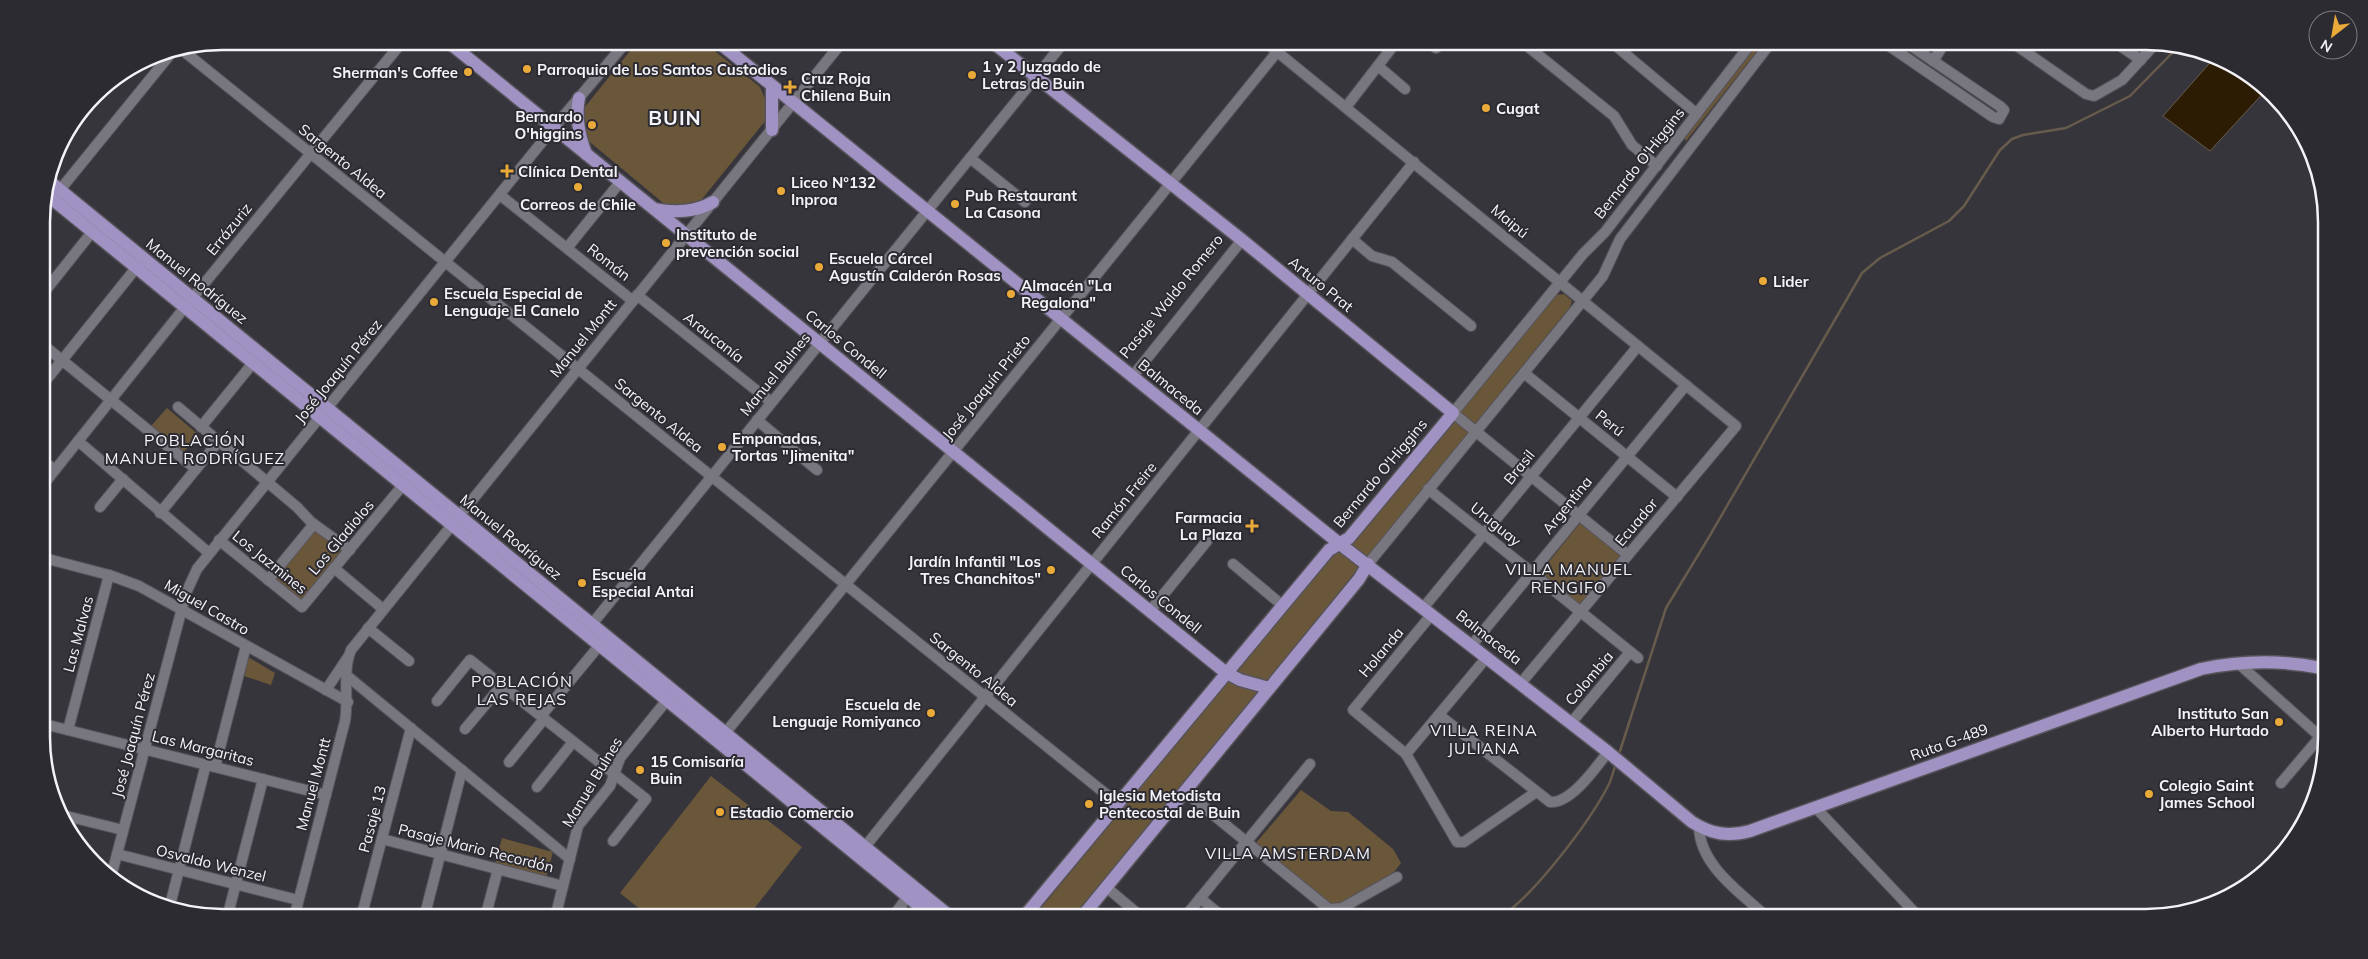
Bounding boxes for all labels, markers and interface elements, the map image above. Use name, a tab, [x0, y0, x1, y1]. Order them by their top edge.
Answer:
north arrow	[2308, 10, 2358, 60]
text: N	[2317, 36, 2335, 57]
place label: 1 y 2 Juzgado de Letras de Buin	[982, 57, 1101, 93]
place label: Parroquia de Los Santos Custodios	[537, 60, 787, 79]
place label: Sherman's Coffee	[333, 63, 458, 82]
marker: Parroquia de Los Santos Custodios	[521, 63, 533, 75]
marker: Sherman's Coffee	[462, 66, 474, 78]
place label: Cruz Roja Chilena Buin	[801, 69, 891, 105]
marker: 1 y 2 Juzgado de Letras de Buin	[966, 69, 978, 81]
marker: Cruz Roja Chilena Buin	[783, 80, 797, 94]
place label: Cugat	[1496, 99, 1540, 118]
marker: Cugat	[1480, 102, 1492, 114]
street label: Bernardo O'Higgins	[1590, 103, 1688, 223]
district label: BUIN	[648, 105, 702, 130]
place label: Bernardo O'higgins	[514, 107, 582, 143]
marker: Bernardo O'higgins	[586, 119, 598, 131]
street label: Sargento Aldea	[295, 120, 391, 202]
place label: Clínica Dental	[518, 162, 618, 181]
marker: Clínica Dental	[500, 164, 514, 178]
place label: Liceo N°132 Inproa	[791, 173, 876, 209]
marker: Correos de Chile	[572, 181, 584, 193]
marker: Liceo N°132 Inproa	[775, 185, 787, 197]
place label: Pub Restaurant La Casona	[965, 186, 1077, 222]
place label: Correos de Chile	[520, 195, 636, 214]
marker: Pub Restaurant La Casona	[949, 198, 961, 210]
street label: Errázuriz	[202, 199, 256, 259]
street label: Maipú	[1487, 200, 1533, 242]
place label: Instituto de prevención social	[676, 225, 799, 261]
street label: Pasaje Waldo Romero	[1115, 230, 1227, 362]
street label: Manuel Rodríguez	[142, 234, 252, 328]
marker: Instituto de prevención social	[660, 237, 672, 249]
street label: Román	[584, 239, 634, 285]
place label: Escuela Cárcel Agustín Calderón Rosas	[829, 249, 1001, 285]
street label: Arturo Prat	[1285, 252, 1357, 316]
marker: Escuela Cárcel Agustín Calderón Rosas	[813, 261, 825, 273]
place label: Lider	[1773, 272, 1809, 291]
marker: Lider	[1757, 275, 1769, 287]
place label: Almacén "La Regalona"	[1021, 276, 1112, 312]
place label: Escuela Especial de Lenguaje El Canelo	[444, 284, 583, 320]
marker: Almacén "La Regalona"	[1005, 288, 1017, 300]
street label: Manuel Montt	[546, 295, 620, 381]
marker: Escuela Especial de Lenguaje El Canelo	[428, 296, 440, 308]
street label: Carlos Condell	[801, 305, 891, 383]
street label: Araucanía	[680, 307, 748, 367]
street label: José Joaquín Pérez	[290, 315, 386, 427]
street label: Manuel Bulnes	[736, 328, 814, 420]
street label: José Joaquín Prieto	[938, 331, 1034, 443]
street label: Balmaceda	[1135, 355, 1207, 419]
street label: Sargento Aldea	[611, 374, 707, 456]
street label: Perú	[1592, 406, 1628, 440]
street label: Bernardo O'Higgins	[1329, 415, 1431, 531]
place label: Empanadas, Tortas "Jimenita"	[732, 429, 854, 465]
district label: POBLACIÓN MANUEL RODRÍGUEZ	[105, 430, 285, 468]
marker: Empanadas, Tortas "Jimenita"	[716, 441, 728, 453]
street label: Brasil	[1499, 446, 1539, 488]
street label: Ramón Freire	[1087, 458, 1161, 542]
street label: Argentina	[1538, 472, 1596, 538]
street label: Manuel Rodríguez	[456, 490, 566, 584]
street label: Ecuador	[1610, 494, 1662, 550]
street label: Los Gladiolos	[304, 496, 378, 578]
street label: Uruguay	[1467, 498, 1525, 550]
place label: Farmacia La Plaza	[1175, 508, 1242, 544]
marker: Farmacia La Plaza	[1246, 520, 1258, 532]
street label: Los Jazmines	[229, 526, 311, 598]
place label: Jardín Infantil "Los Tres Chanchitos"	[908, 552, 1041, 588]
district label: VILLA MANUEL RENGIFO	[1505, 559, 1633, 597]
street label: Carlos Condell	[1116, 560, 1206, 638]
marker: Jardín Infantil "Los Tres Chanchitos"	[1045, 564, 1057, 576]
place label: Escuela Especial Antai	[592, 565, 694, 601]
street label: Miguel Castro	[161, 575, 253, 639]
marker: Escuela Especial Antai	[576, 577, 588, 589]
street label: Las Malvas	[59, 594, 97, 674]
street label: Balmaceda	[1452, 605, 1526, 669]
street label: Holanda	[1355, 623, 1407, 681]
street label: Sargento Aldea	[926, 628, 1022, 710]
street label: Colombia	[1561, 647, 1617, 709]
street label: José Joaquín Pérez	[107, 670, 159, 799]
district label: POBLACIÓN LAS REJAS	[471, 671, 573, 709]
place label: Escuela de Lenguaje Romiyanco	[772, 695, 921, 731]
place label: Instituto San Alberto Hurtado	[2151, 704, 2269, 740]
marker: Escuela de Lenguaje Romiyanco	[925, 707, 937, 719]
marker: Instituto San Alberto Hurtado	[2273, 716, 2285, 728]
street label: Ruta G-489	[1907, 719, 1991, 765]
district label: VILLA REINA JULIANA	[1430, 720, 1538, 758]
street label: Las Margaritas	[150, 726, 256, 770]
street label: Manuel Bulnes	[558, 733, 626, 831]
street label: Manuel Montt	[291, 735, 335, 833]
place label: 15 Comisaría Buin	[650, 752, 744, 788]
marker: 15 Comisaría Buin	[634, 764, 646, 776]
place label: Colegio Saint James School	[2159, 776, 2255, 812]
street label: Pasaje 13	[354, 783, 390, 855]
place label: Iglesia Metodista Pentecostal de Buin	[1099, 786, 1240, 822]
marker: Colegio Saint James School	[2143, 788, 2155, 800]
marker: Iglesia Metodista Pentecostal de Buin	[1083, 798, 1095, 810]
place label: Estadio Comercio	[730, 803, 854, 822]
marker: Estadio Comercio	[714, 806, 726, 818]
street label: Pasaje Mario Recordón	[396, 819, 556, 877]
street label: Osvaldo Wenzel	[154, 840, 268, 886]
district label: VILLA AMSTERDAM	[1205, 843, 1371, 863]

